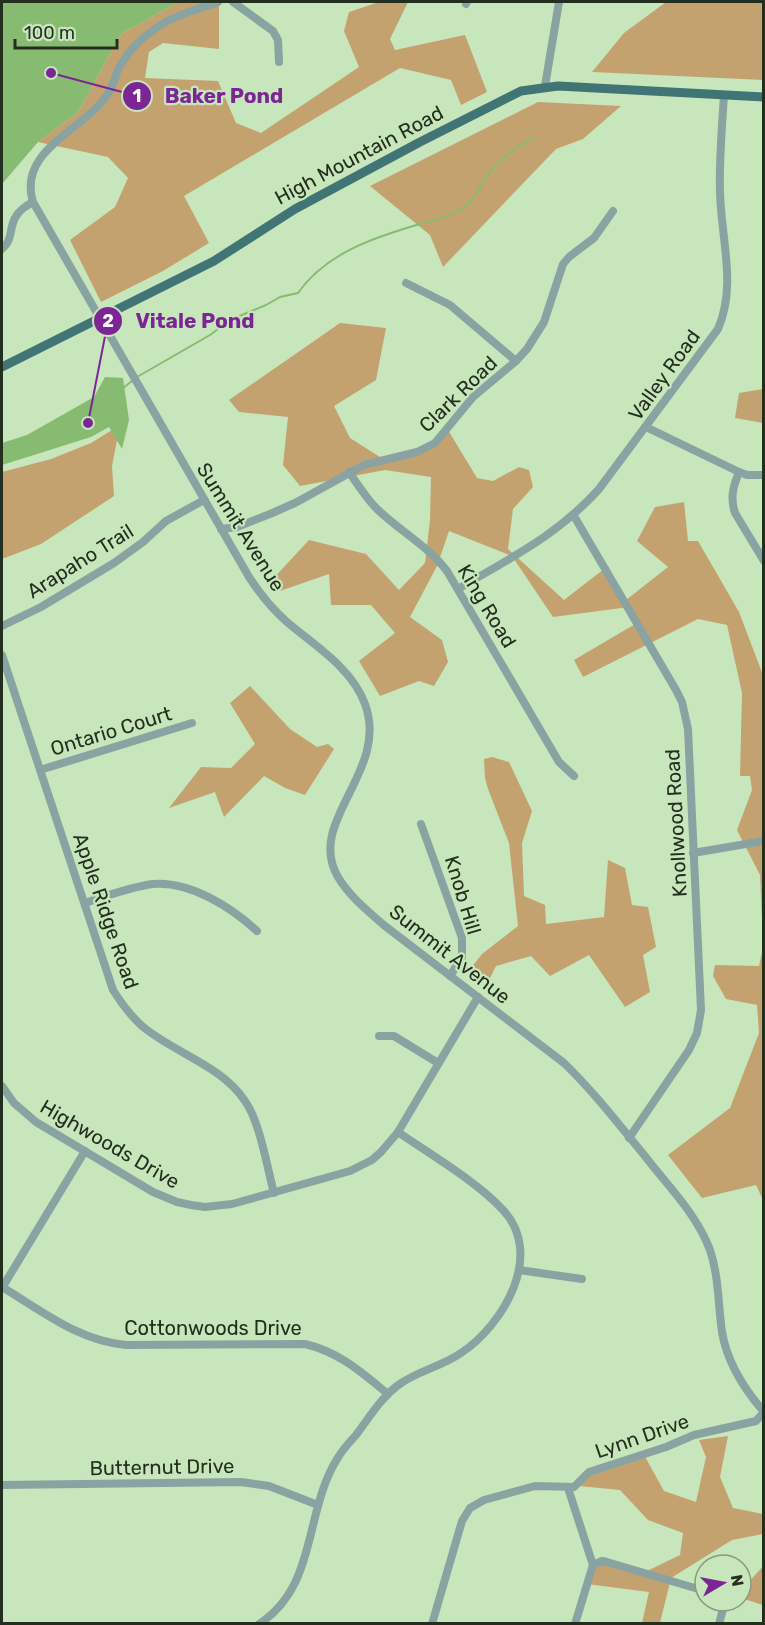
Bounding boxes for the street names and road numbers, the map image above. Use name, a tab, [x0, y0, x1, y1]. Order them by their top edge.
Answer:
street label: High Mountain Road	[271, 100, 447, 210]
street label: Valley Road	[623, 325, 705, 425]
street label: Clark Road	[414, 351, 502, 437]
street label: Summit Avenue	[192, 458, 290, 596]
street label: Arapaho Trail	[22, 519, 138, 603]
street label: King Road	[453, 560, 521, 652]
street label: Ontario Court	[47, 701, 175, 761]
street label: Knollwood Road	[660, 748, 692, 898]
street label: Apple Ridge Road	[68, 830, 144, 992]
street label: Knob Hill	[440, 853, 486, 937]
street label: Summit Avenue	[385, 899, 515, 1009]
street label: Highwoods Drive	[36, 1094, 184, 1194]
street label: Cottonwoods Drive	[124, 1316, 302, 1340]
street label: Lynn Drive	[592, 1409, 692, 1463]
street label: Butternut Drive	[89, 1454, 235, 1480]

